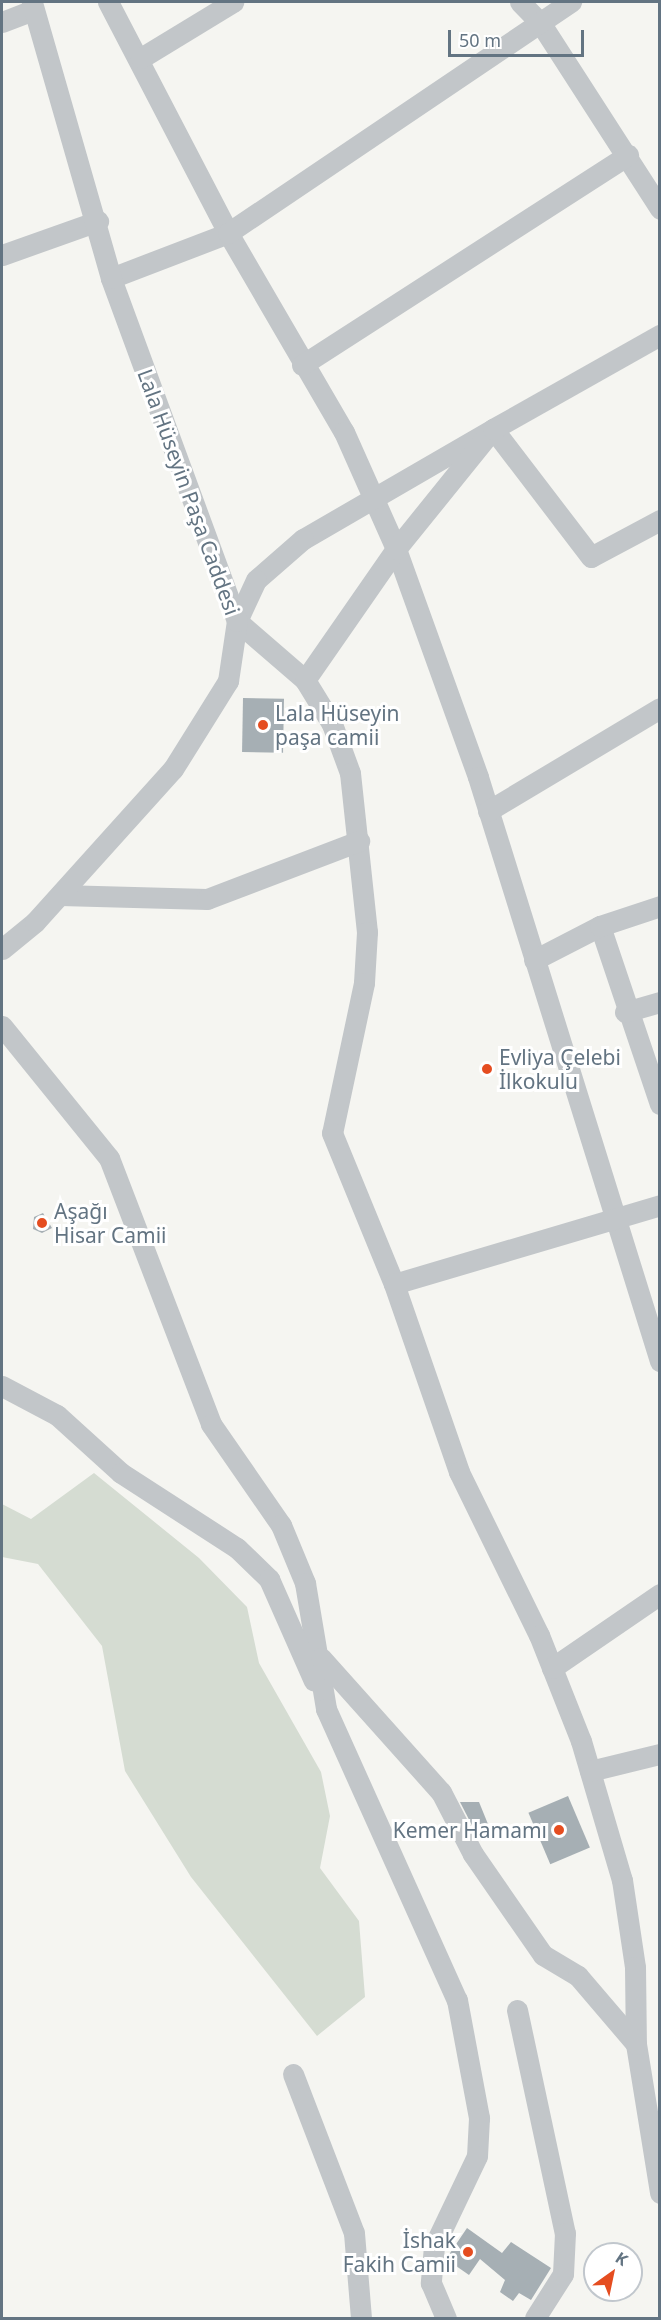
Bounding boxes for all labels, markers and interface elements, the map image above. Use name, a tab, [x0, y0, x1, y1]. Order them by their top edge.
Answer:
scale bar	[451, 18, 588, 56]
text: 50 m	[459, 28, 501, 52]
street label: Lala Hüseyin Paşa Caddesi	[133, 366, 245, 618]
place label: Lala Hüseyin paşa camii	[275, 700, 400, 750]
marker: Lala Hüseyin paşa camii	[256, 718, 270, 732]
place label: Evliya Çelebi İlkokulu	[499, 1044, 621, 1094]
marker: Evliya Çelebi İlkokulu	[480, 1062, 494, 1076]
place label: Aşağı Hisar Camii	[54, 1198, 166, 1248]
marker: Aşağı Hisar Camii	[35, 1216, 49, 1230]
place label: Kemer Hamamı	[393, 1817, 547, 1843]
marker: Kemer Hamamı	[552, 1823, 566, 1837]
place label: İshak Fakih Camii	[343, 2227, 456, 2277]
north arrow	[583, 2242, 643, 2302]
marker: İshak Fakih Camii	[461, 2245, 475, 2259]
text: K	[611, 2246, 632, 2271]

